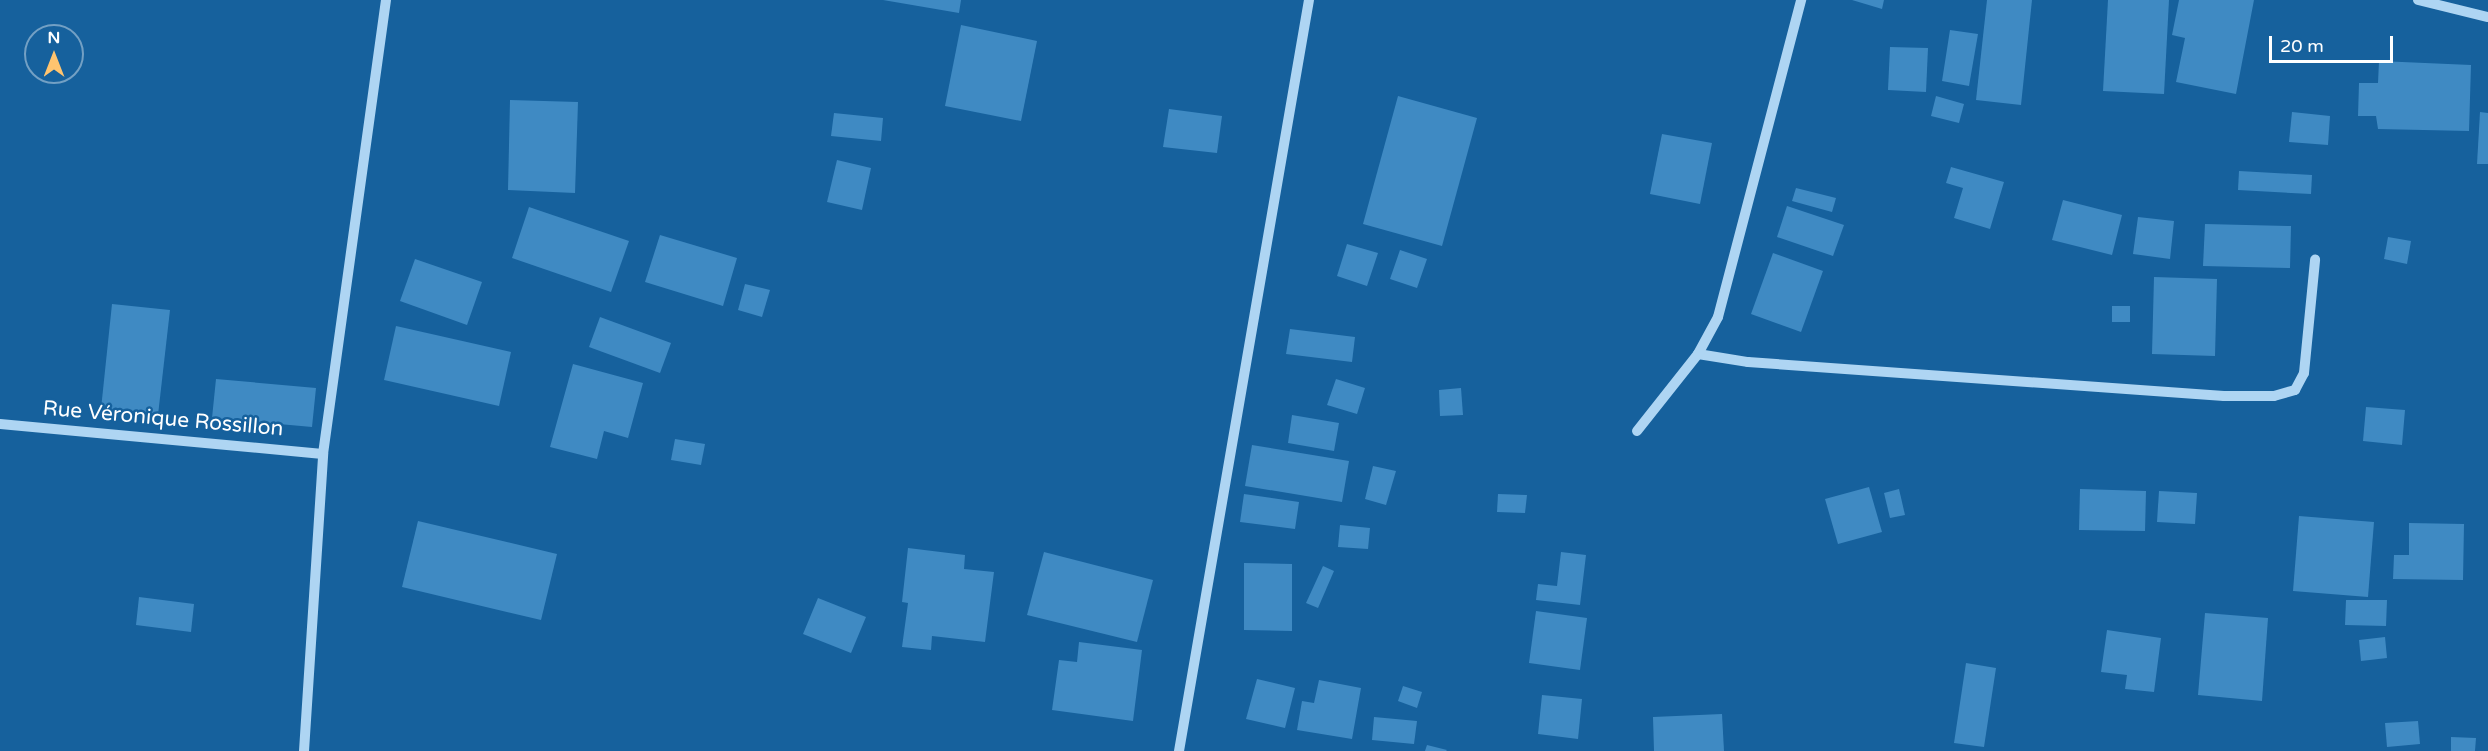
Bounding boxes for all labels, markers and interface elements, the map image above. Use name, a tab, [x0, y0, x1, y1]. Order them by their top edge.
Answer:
north arrow	[24, 24, 84, 84]
scale bar	[2272, 24, 2396, 62]
text: N	[48, 28, 60, 48]
text: 20 m	[2280, 35, 2324, 57]
street label: Rue Véronique Rossillon	[42, 396, 284, 442]

